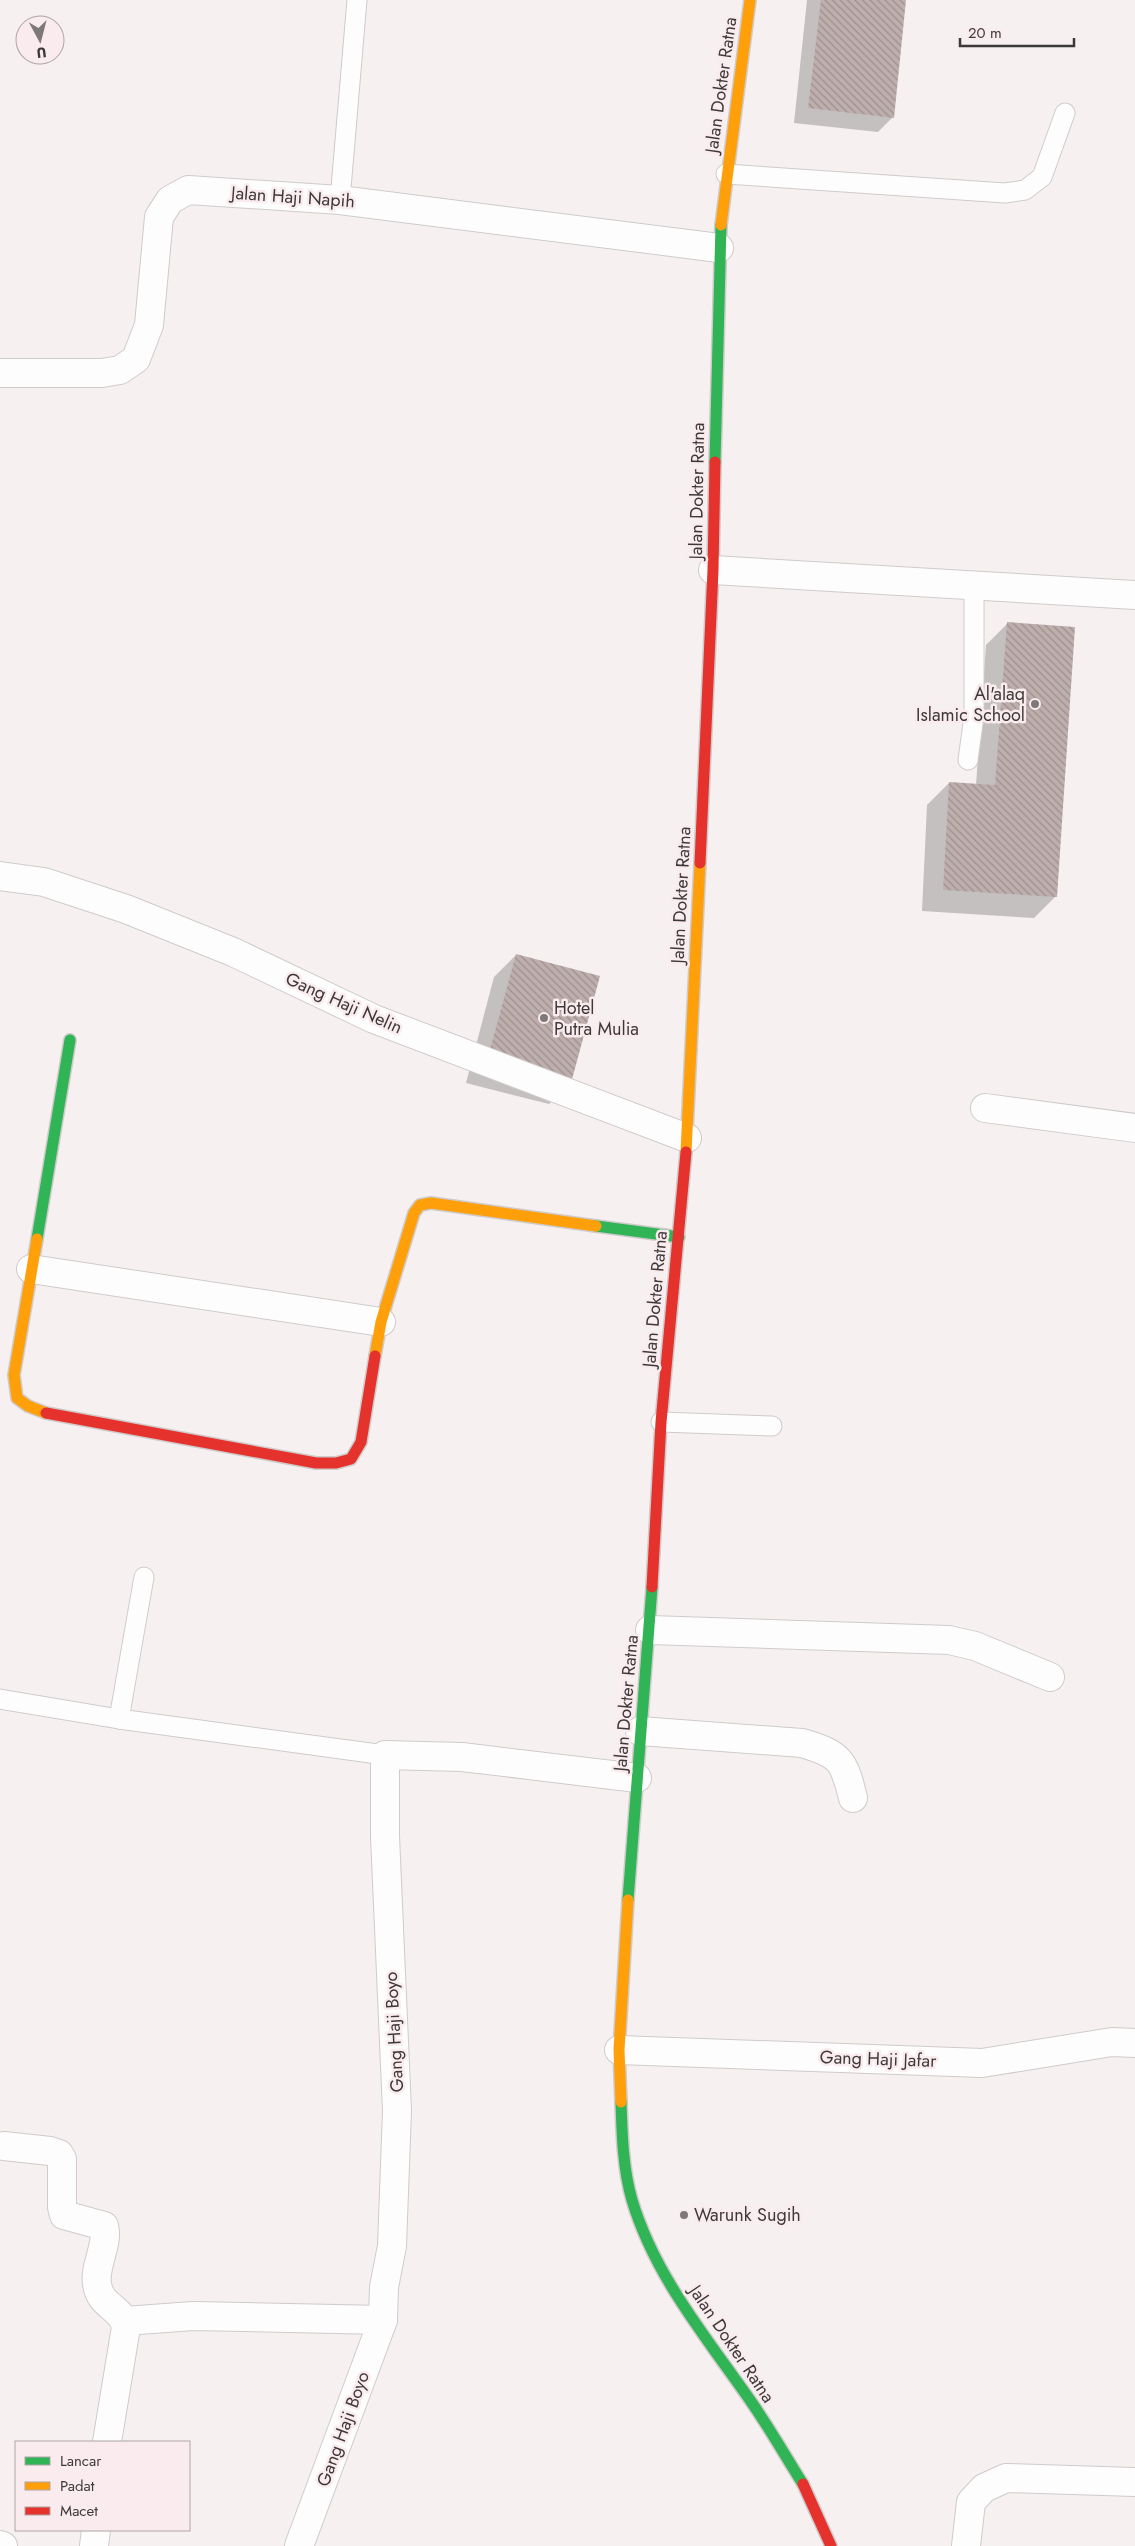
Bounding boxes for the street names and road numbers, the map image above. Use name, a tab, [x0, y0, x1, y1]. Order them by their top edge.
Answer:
street label: Jalan Dokter Ratna	[698, 15, 743, 157]
street label: Jalan Haji Napih	[228, 180, 356, 214]
street label: Jalan Dokter Ratna	[683, 422, 711, 562]
street label: Jalan Dokter Ratna	[664, 826, 698, 966]
street label: Gang Haji Nelin	[281, 966, 407, 1040]
street label: Jalan Dokter Ratna	[636, 1230, 674, 1370]
street label: Jalan Dokter Ratna	[607, 1634, 645, 1774]
street label: Gang Haji Boyo	[378, 1971, 410, 2093]
street label: Gang Haji Jafar	[819, 2044, 938, 2074]
street label: Jalan Dokter Ratna	[682, 2278, 781, 2408]
street label: Gang Haji Boyo	[310, 2368, 376, 2490]

